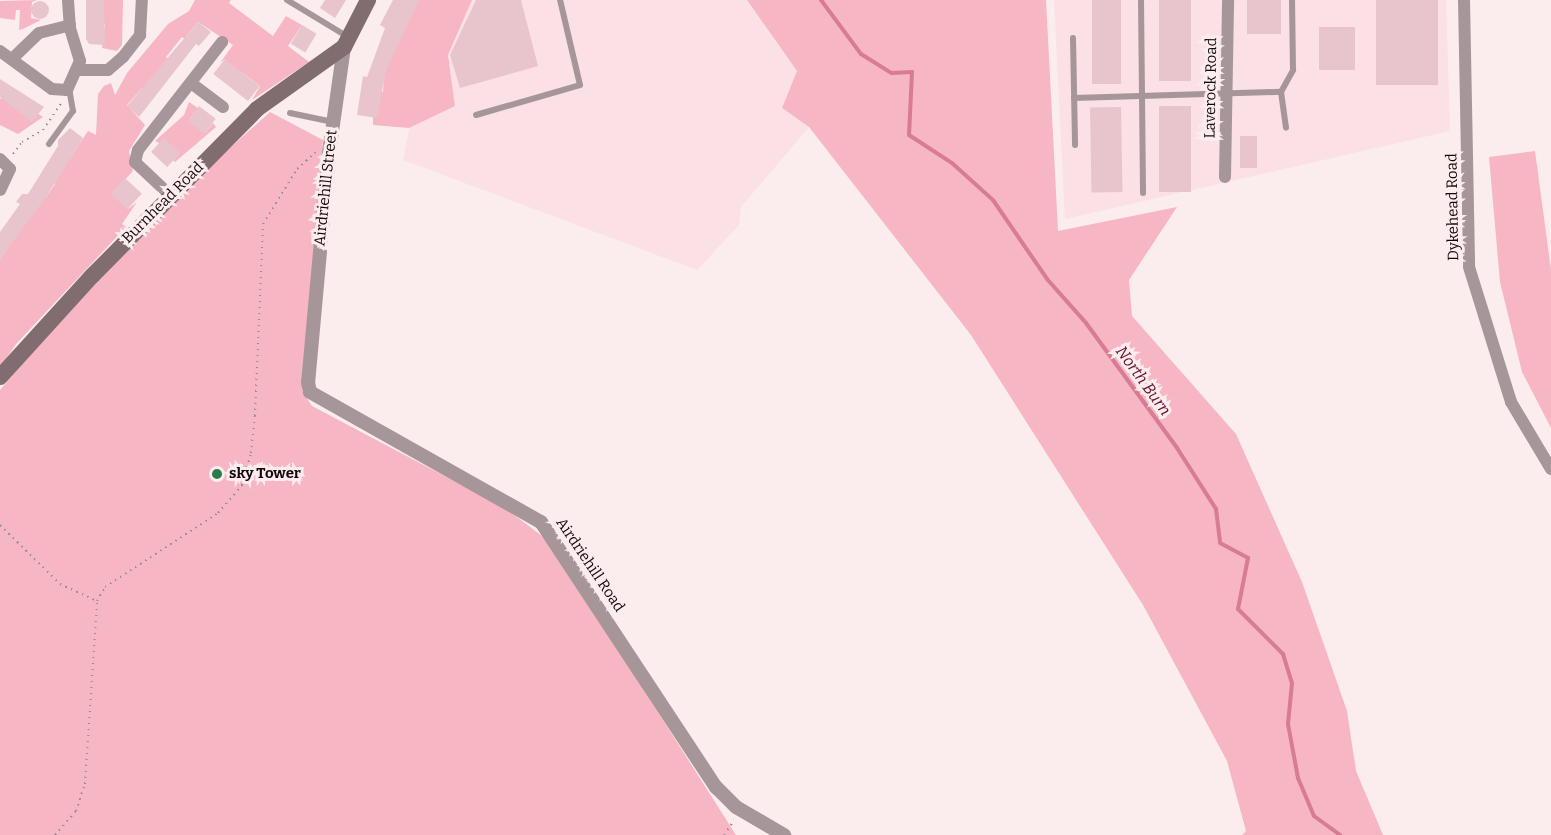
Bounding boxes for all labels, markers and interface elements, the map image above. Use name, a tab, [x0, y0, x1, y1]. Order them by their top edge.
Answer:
street label: Laverock Road	[1201, 37, 1221, 139]
street label: Airdriehill Street	[311, 129, 341, 247]
street label: Dykehead Road	[1443, 153, 1463, 261]
street label: Burnhead Road	[119, 159, 207, 247]
water label: North Burn	[1111, 343, 1175, 419]
place label: sky Tower	[229, 465, 301, 483]
marker: sky Tower	[210, 467, 224, 481]
street label: Airdriehill Road	[552, 514, 628, 616]

